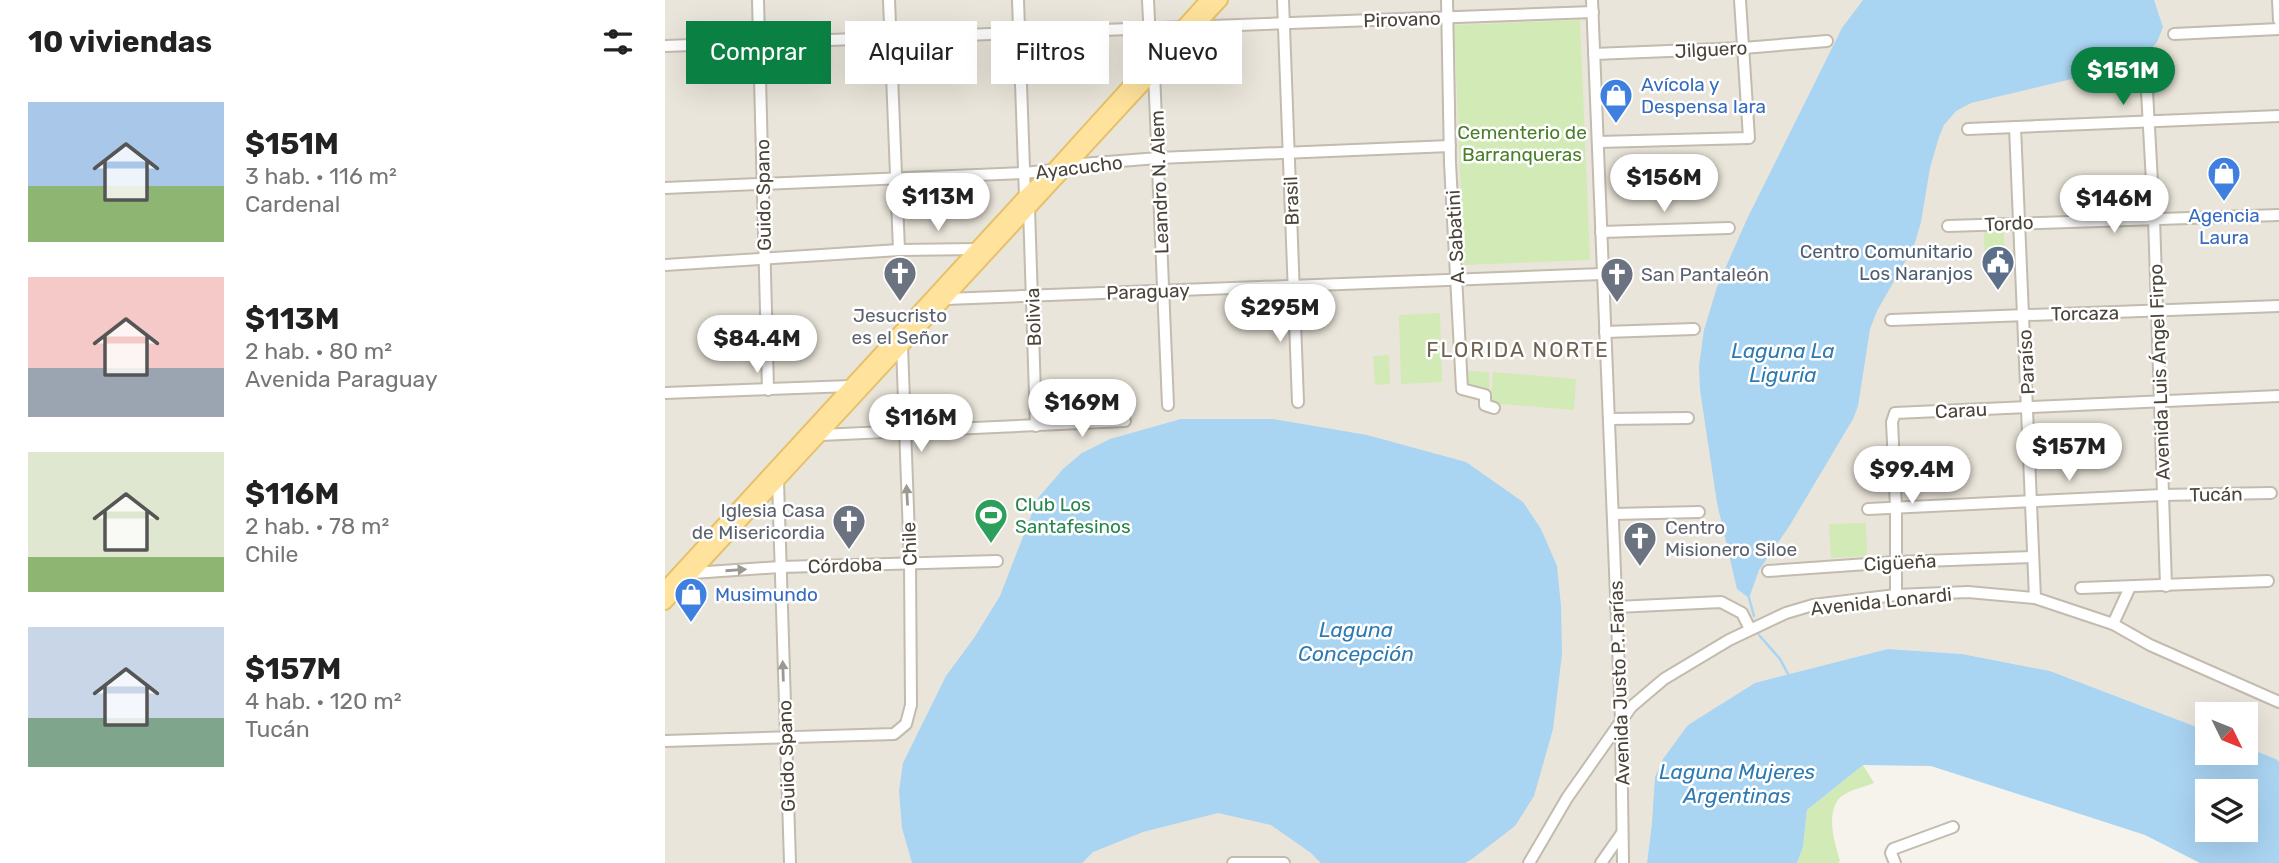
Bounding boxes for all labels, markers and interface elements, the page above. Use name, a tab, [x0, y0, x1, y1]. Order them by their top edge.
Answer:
street label: Pirovano	[1363, 7, 1441, 32]
chip: Comprar	[686, 21, 831, 84]
chip: Alquilar	[845, 21, 977, 84]
chip: Filtros	[991, 21, 1109, 84]
chip: Nuevo	[1123, 21, 1242, 84]
icon: filters	[599, 23, 637, 61]
text: 10 viviendas	[28, 24, 212, 60]
street label: Jilguero	[1674, 36, 1748, 63]
pin: $151M	[2074, 48, 2172, 107]
text: $151M	[2087, 56, 2159, 84]
place label: Avícola y Despensa Iara	[1641, 73, 1766, 118]
shop icon: Avícola y Despensa Iara	[1597, 76, 1635, 125]
street label: Leandro N. Alem	[1145, 110, 1174, 254]
park label: Cementerio de Barranqueras	[1457, 121, 1587, 166]
text: $151M	[245, 126, 339, 162]
icon: home	[84, 130, 168, 214]
street label: Guido Spano	[751, 139, 776, 251]
street label: Ayacucho	[1034, 151, 1124, 184]
pin: $156M	[1615, 154, 1713, 214]
shop icon: Agencia Laura	[2205, 154, 2243, 203]
text: 3 hab. · 116 m²	[245, 162, 397, 190]
text: $156M	[1626, 163, 1702, 191]
pin: $113M	[889, 174, 987, 233]
street label: Brasil	[1279, 176, 1304, 226]
pin: $146M	[2065, 176, 2163, 235]
text: $113M	[902, 182, 974, 210]
text: $146M	[2076, 184, 2152, 212]
street label: A. Sabatini	[1442, 189, 1469, 285]
text: Cardenal	[245, 190, 340, 218]
place label: Agencia Laura	[2188, 204, 2260, 249]
street label: Tordo	[1984, 211, 2034, 236]
place label: Centro Comunitario Los Naranjos	[1800, 240, 1973, 285]
public building icon: Centro Comunitario Los Naranjos	[1979, 243, 2017, 292]
church icon: Jesucristo es el Señor	[881, 254, 919, 303]
church icon: San Pantaleón	[1598, 255, 1636, 304]
place label: San Pantaleón	[1641, 263, 1769, 286]
street label: Avenida Luis Ángel Firpo	[2144, 263, 2175, 481]
street label: Paraguay	[1106, 279, 1190, 304]
pin: $295M	[1231, 284, 1329, 344]
street label: Bolivia	[1021, 287, 1046, 347]
text: $295M	[1241, 293, 1319, 321]
text: $113M	[245, 301, 339, 337]
street label: Torcaza	[2051, 301, 2119, 326]
place label: Jesucristo es el Señor	[852, 304, 949, 349]
icon: home	[84, 305, 168, 389]
pin: $84.4M	[700, 316, 814, 375]
text: $84.4M	[713, 324, 801, 352]
street label: Paraíso	[2013, 329, 2040, 395]
text: 2 hab. · 80 m²	[245, 337, 392, 365]
district label: FLORIDA NORTE	[1426, 337, 1610, 362]
water label: Laguna La Liguria	[1731, 338, 1835, 387]
text: Avenida Paraguay	[245, 365, 438, 393]
pin: $169M	[1033, 380, 1131, 439]
text: $169M	[1044, 388, 1120, 416]
pin: $116M	[872, 394, 970, 454]
street label: Carau	[1934, 398, 1988, 423]
text: $116M	[885, 403, 957, 431]
pin: $157M	[2020, 424, 2118, 483]
text: $157M	[2032, 432, 2106, 460]
pin: $99.4M	[1855, 447, 1969, 506]
text: $99.4M	[1870, 455, 1954, 483]
text: $116M	[245, 476, 339, 512]
icon: home	[84, 480, 168, 564]
street label: Tucán	[2189, 483, 2243, 506]
one-way arrow	[901, 484, 912, 506]
place label: Club Los Santafesinos	[1015, 493, 1131, 538]
sports icon: Club Los Santafesinos	[972, 496, 1010, 545]
place label: Iglesia Casa de Misericordia	[692, 499, 825, 544]
church icon: Iglesia Casa de Misericordia	[830, 502, 868, 551]
text: 2 hab. · 78 m²	[245, 512, 389, 540]
place label: Centro Misionero Siloe	[1665, 516, 1797, 561]
church icon: Centro Misionero Siloe	[1621, 519, 1659, 568]
street label: Chile	[897, 522, 922, 566]
text: Chile	[245, 540, 298, 568]
street label: Cigüeña	[1863, 549, 1937, 576]
street label: Córdoba	[807, 553, 883, 578]
one-way arrow	[726, 564, 748, 575]
shop icon: Musimundo	[672, 575, 710, 624]
street label: Avenida Justo P. Farías	[1604, 580, 1635, 786]
place label: Musimundo	[715, 583, 818, 606]
street label: Avenida Lonardi	[1809, 583, 1953, 620]
water label: Laguna Concepción	[1298, 617, 1414, 666]
text: $157M	[245, 651, 341, 687]
icon: home	[84, 655, 168, 739]
one-way arrow	[778, 659, 789, 681]
text: 4 hab. · 120 m²	[245, 687, 402, 715]
street label: Guido Spano	[773, 700, 800, 812]
north arrow	[2195, 702, 2257, 765]
map controls	[2195, 702, 2258, 842]
text: Tucán	[245, 715, 310, 743]
water label: Laguna Mujeres Argentinas	[1659, 759, 1815, 808]
button: layers	[2195, 779, 2258, 842]

